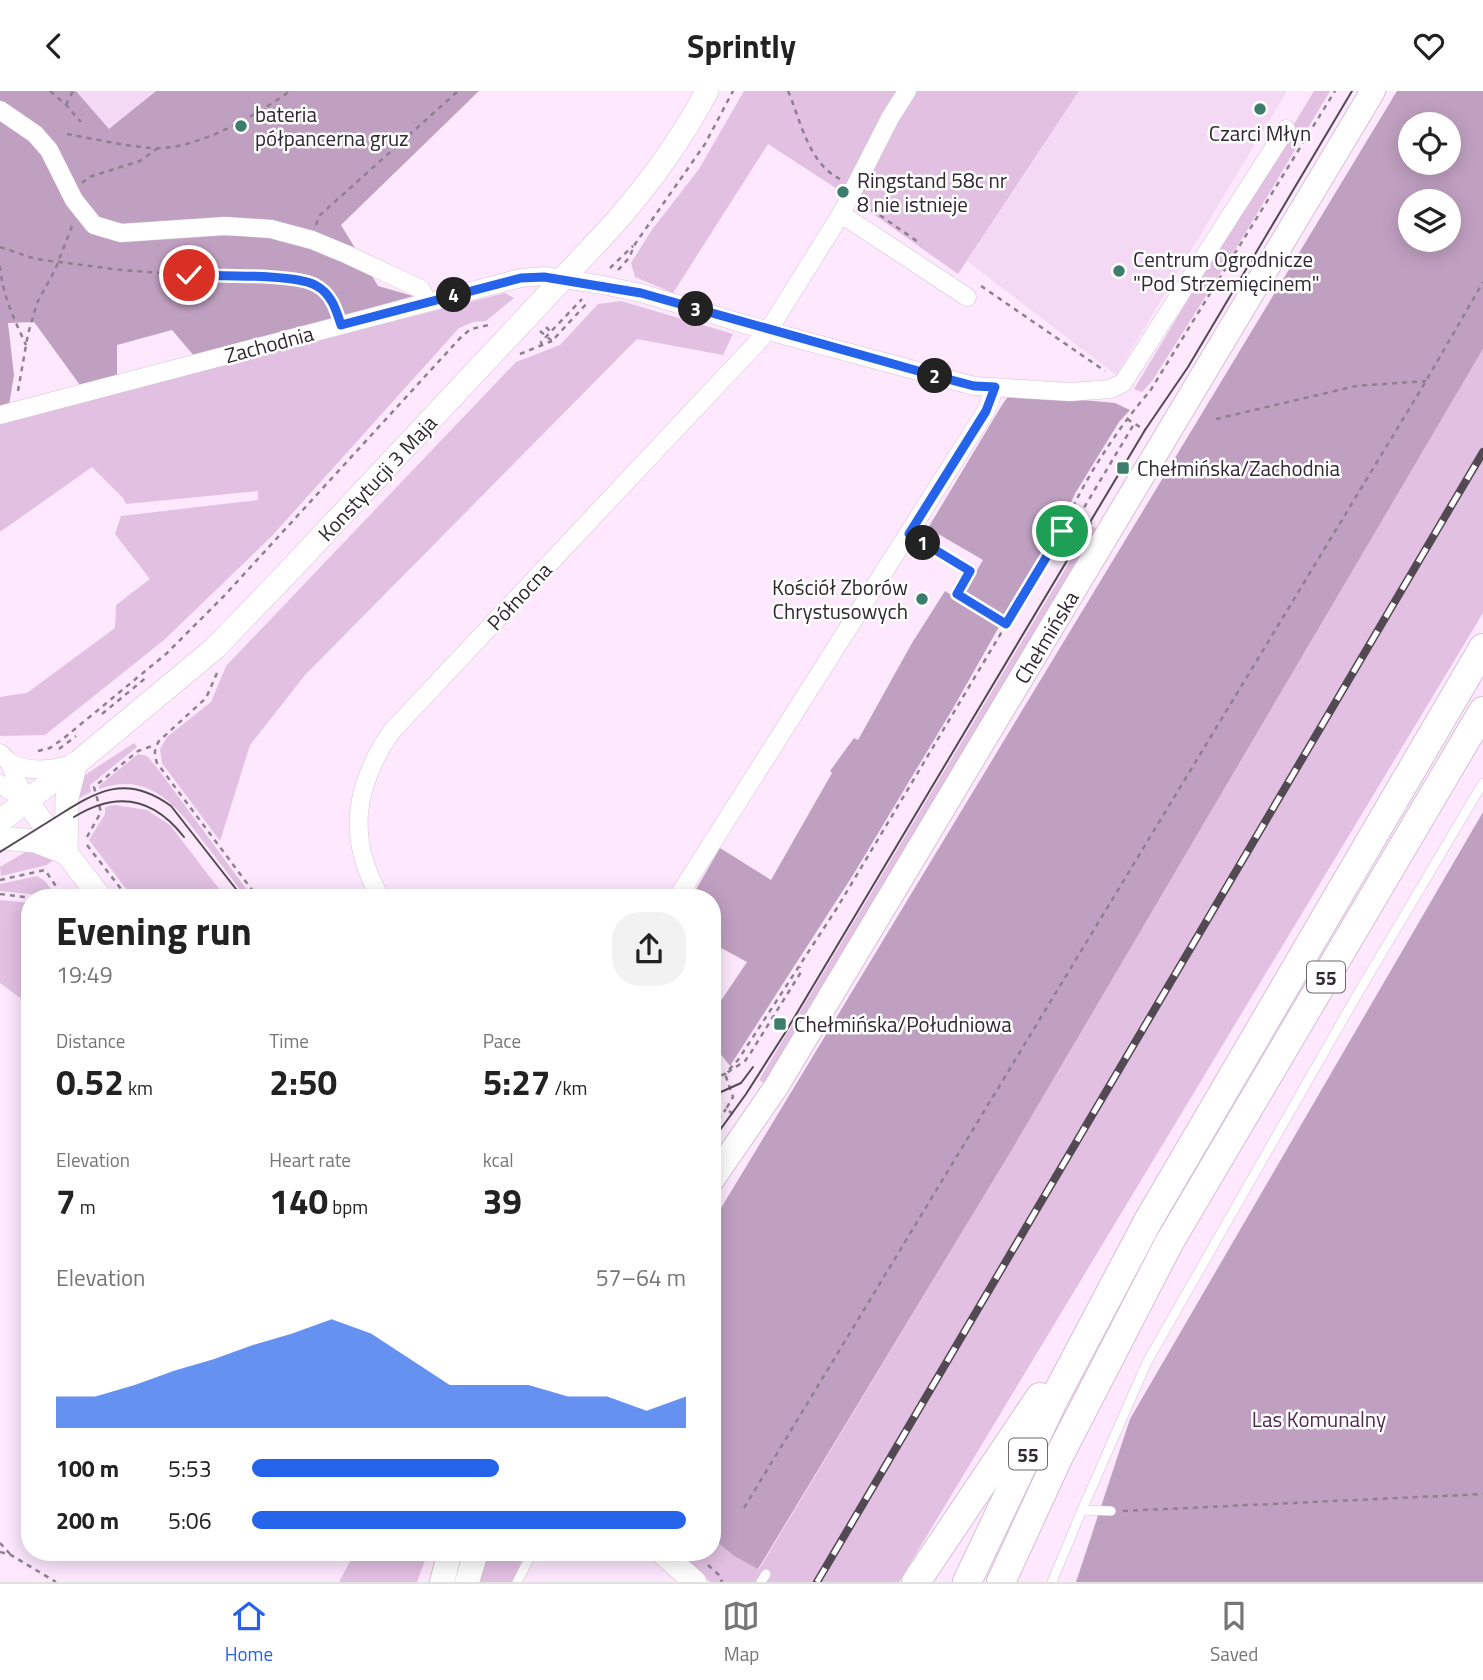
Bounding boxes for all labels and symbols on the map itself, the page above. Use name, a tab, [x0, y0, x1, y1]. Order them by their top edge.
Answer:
place label: bateria półpancerna gruz	[255, 98, 409, 154]
marker: Czarci Młyn	[1252, 101, 1268, 117]
place label: Czarci Młyn	[1209, 117, 1311, 149]
marker: bateria półpancerna gruz	[233, 118, 249, 134]
place label: Ringstand 58c nr 8 nie istnieje	[857, 164, 1007, 220]
marker: Ringstand 58c nr 8 nie istnieje	[835, 184, 851, 200]
place label: Centrum Ogrodnicze "Pod Strzemięcinem"	[1133, 243, 1320, 299]
pin	[159, 245, 219, 305]
marker: Centrum Ogrodnicze "Pod Strzemięcinem"	[1111, 263, 1127, 279]
pin: 4	[436, 277, 472, 313]
pin: 3	[678, 291, 714, 326]
street label: Zachodnia	[221, 317, 317, 371]
pin: 2	[918, 359, 953, 393]
street label: Konstytucji 3 Maja	[310, 407, 444, 548]
place label: Chełmińska/Zachodnia	[1137, 452, 1340, 484]
marker: Chełmińska/Zachodnia	[1115, 460, 1131, 476]
pin	[1032, 501, 1092, 561]
pin: 1	[906, 525, 940, 561]
street label: Północna	[479, 554, 559, 637]
place label: Kościół Zborów Chrystusowych	[772, 571, 908, 627]
street label: Chełmińska	[1006, 584, 1087, 690]
marker: Kościół Zborów Chrystusowych	[914, 591, 930, 607]
road number: 55	[1307, 961, 1345, 993]
place label: Chełmińska/Południowa	[794, 1008, 1012, 1040]
marker: Chełmińska/Południowa	[772, 1016, 788, 1032]
park label: Las Komunalny	[1252, 1403, 1386, 1435]
road number: 55	[1009, 1439, 1047, 1469]

